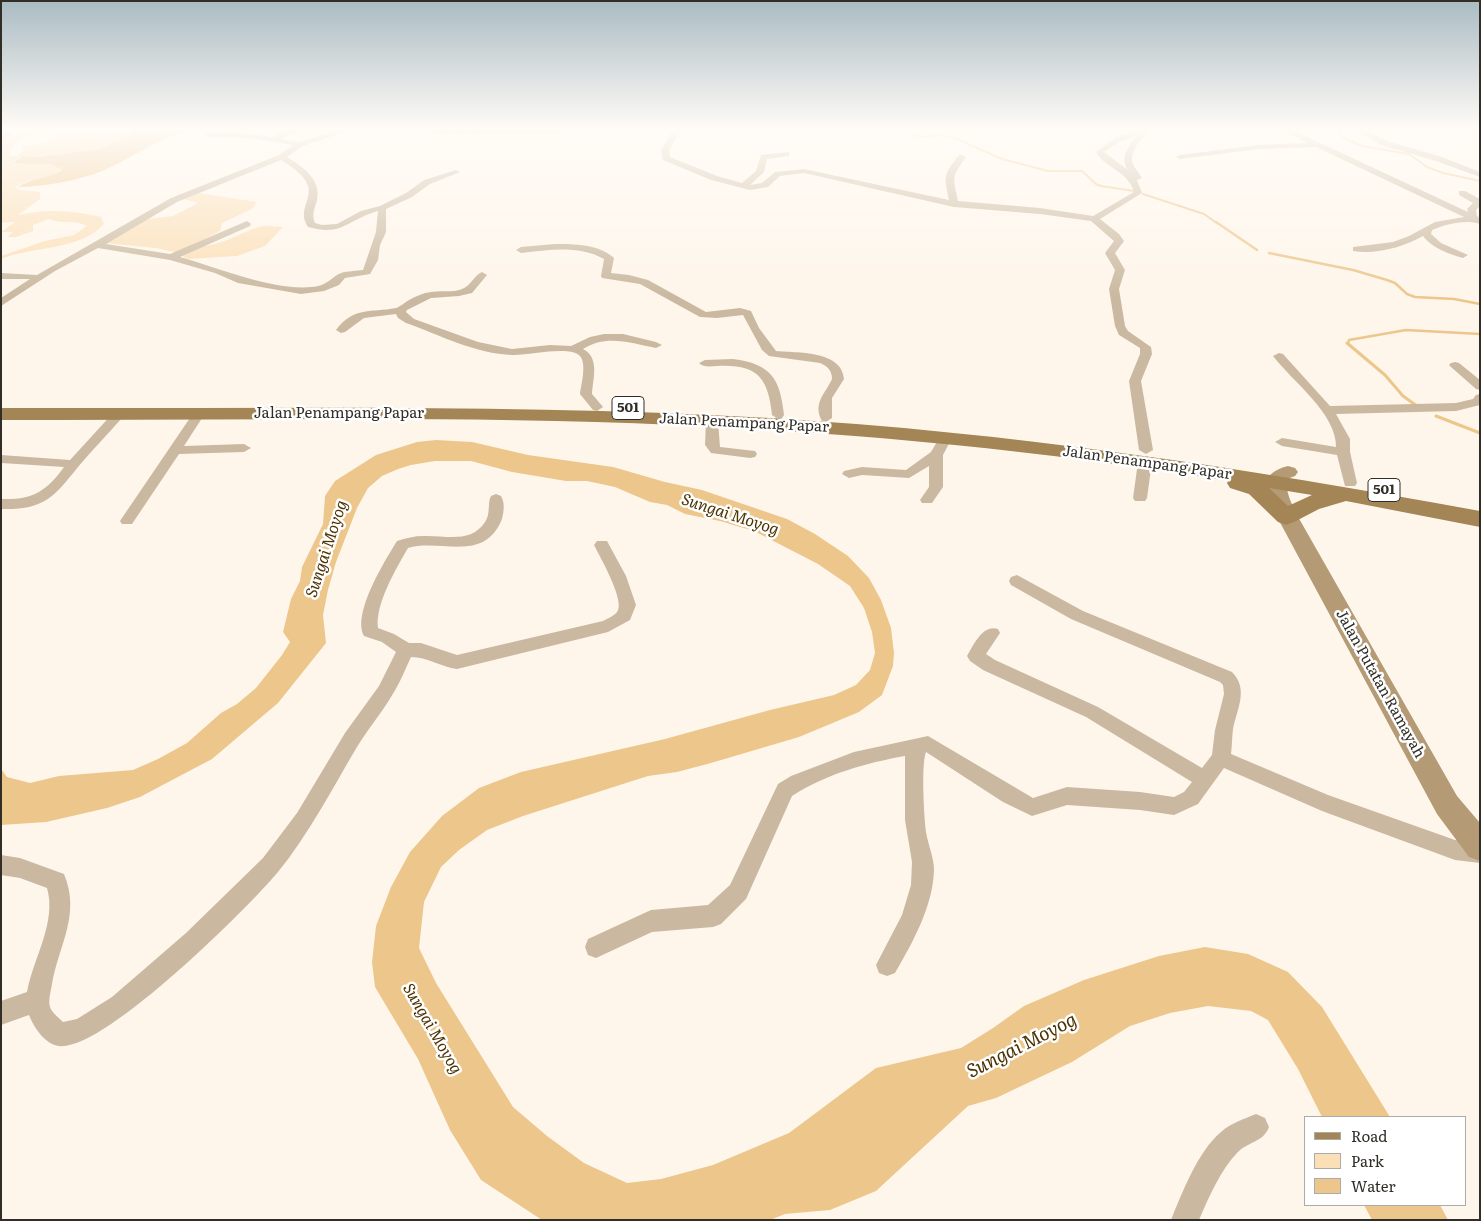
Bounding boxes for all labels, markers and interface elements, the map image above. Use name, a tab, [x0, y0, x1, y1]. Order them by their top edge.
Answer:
road number: 501	[612, 396, 644, 419]
street label: Jalan Penampang Papar	[254, 405, 424, 423]
street label: Jalan Penampang Papar	[658, 410, 830, 436]
street label: Jalan Penampang Papar	[1061, 442, 1233, 484]
road number: 501	[1368, 478, 1400, 502]
water label: Sungai Moyog	[679, 490, 781, 540]
water label: Sungai Moyog	[302, 498, 352, 600]
street label: Jalan Putatan Ramayah	[1332, 607, 1428, 761]
water label: Sungai Moyog	[398, 980, 466, 1078]
water label: Sungai Moyog	[963, 1009, 1081, 1083]
legend	[1304, 1116, 1466, 1206]
text: Road	[1351, 1124, 1387, 1147]
text: Park	[1351, 1149, 1384, 1172]
text: Water	[1351, 1174, 1396, 1197]

